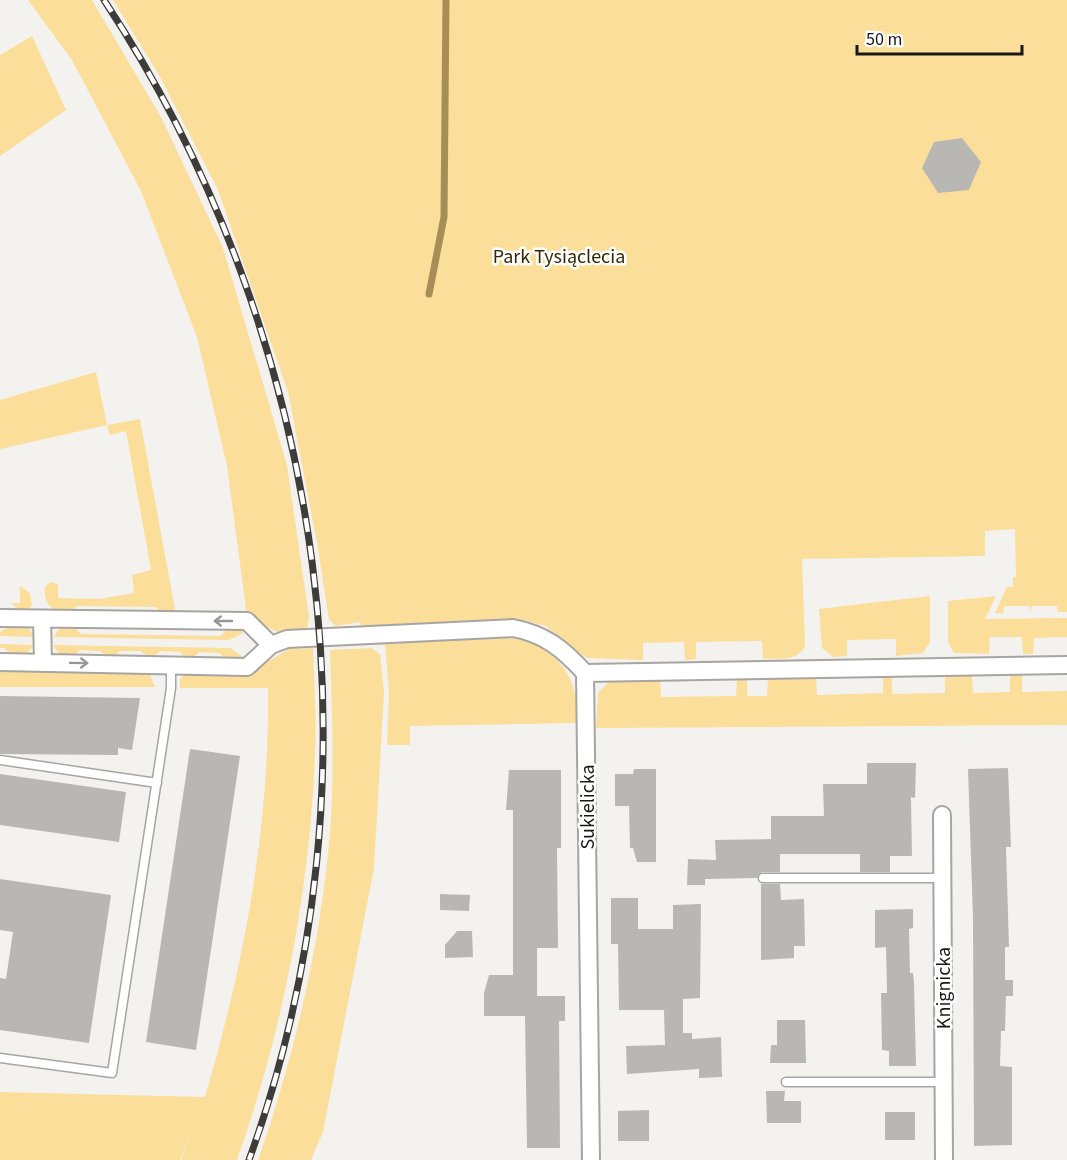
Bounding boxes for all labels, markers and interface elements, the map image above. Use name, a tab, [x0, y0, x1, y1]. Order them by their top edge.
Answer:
scale bar	[857, 18, 1022, 56]
text: 50 m	[866, 27, 902, 52]
park label: Park Tysiąclecia	[493, 243, 625, 271]
one-way arrow	[213, 615, 233, 627]
one-way arrow	[69, 657, 89, 669]
street label: Sukielicka	[574, 764, 602, 850]
street label: Knignicka	[930, 947, 958, 1029]

